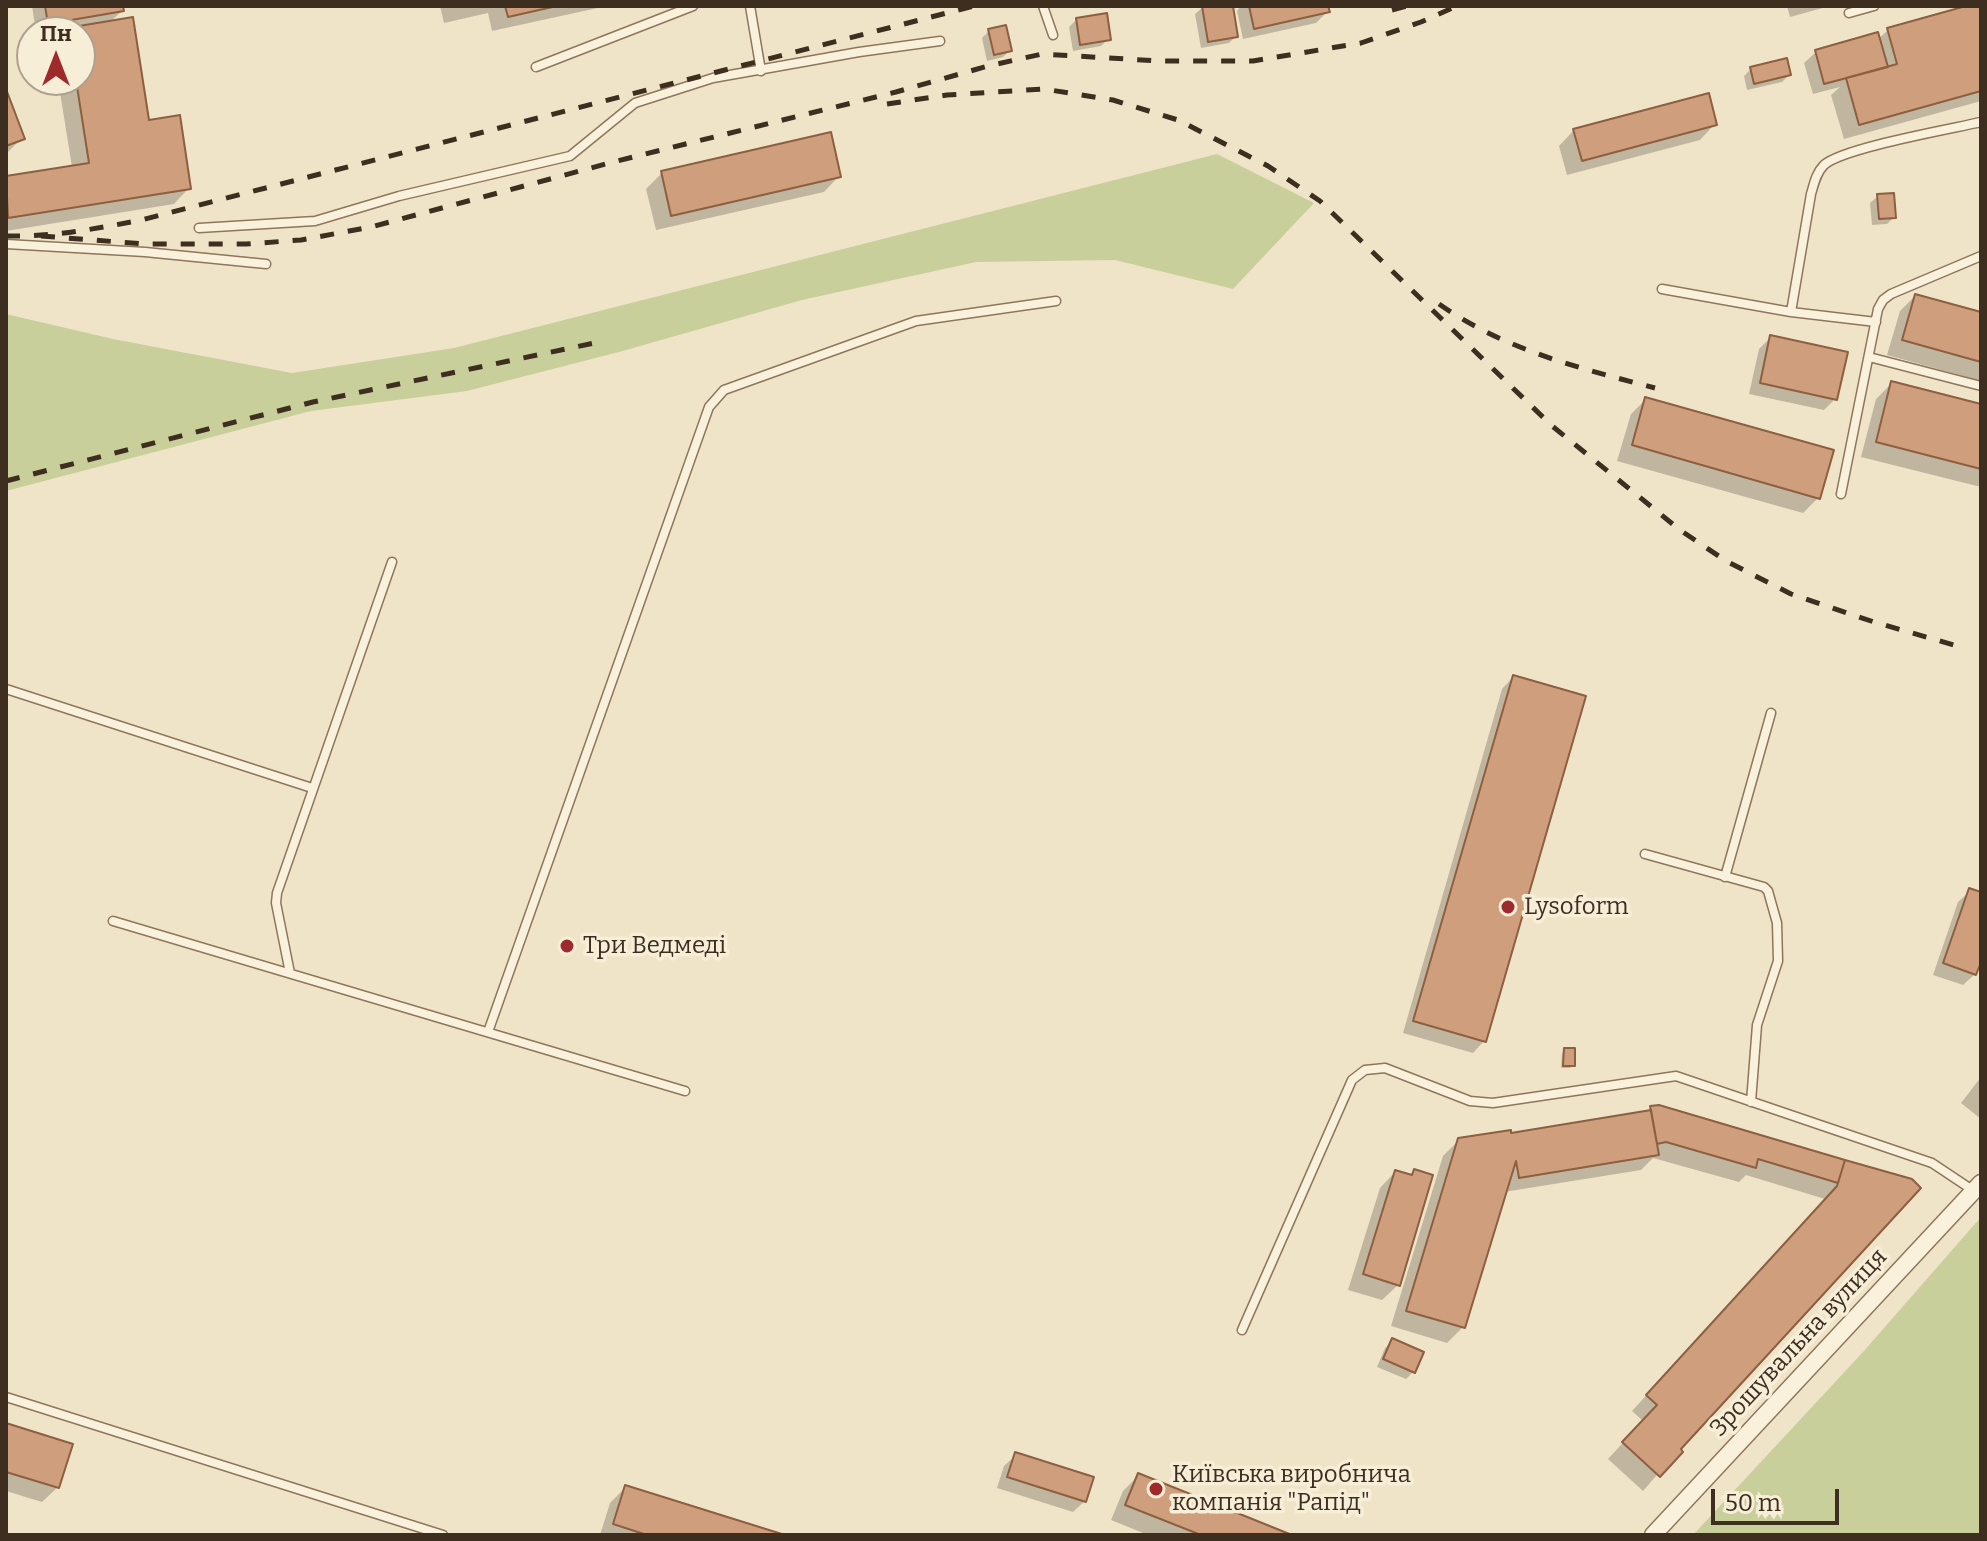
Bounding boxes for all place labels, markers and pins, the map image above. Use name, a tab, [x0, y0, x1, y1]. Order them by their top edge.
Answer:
place label: Lysoform	[1524, 893, 1629, 921]
marker: Lysoform	[1499, 898, 1517, 916]
place label: Три Ведмеді	[583, 932, 726, 960]
marker: Три Ведмеді	[558, 937, 576, 955]
place label: Київська виробнича компанія "Рапід"	[1172, 1461, 1411, 1517]
marker: Київська виробнича компанія "Рапід"	[1147, 1480, 1165, 1498]

